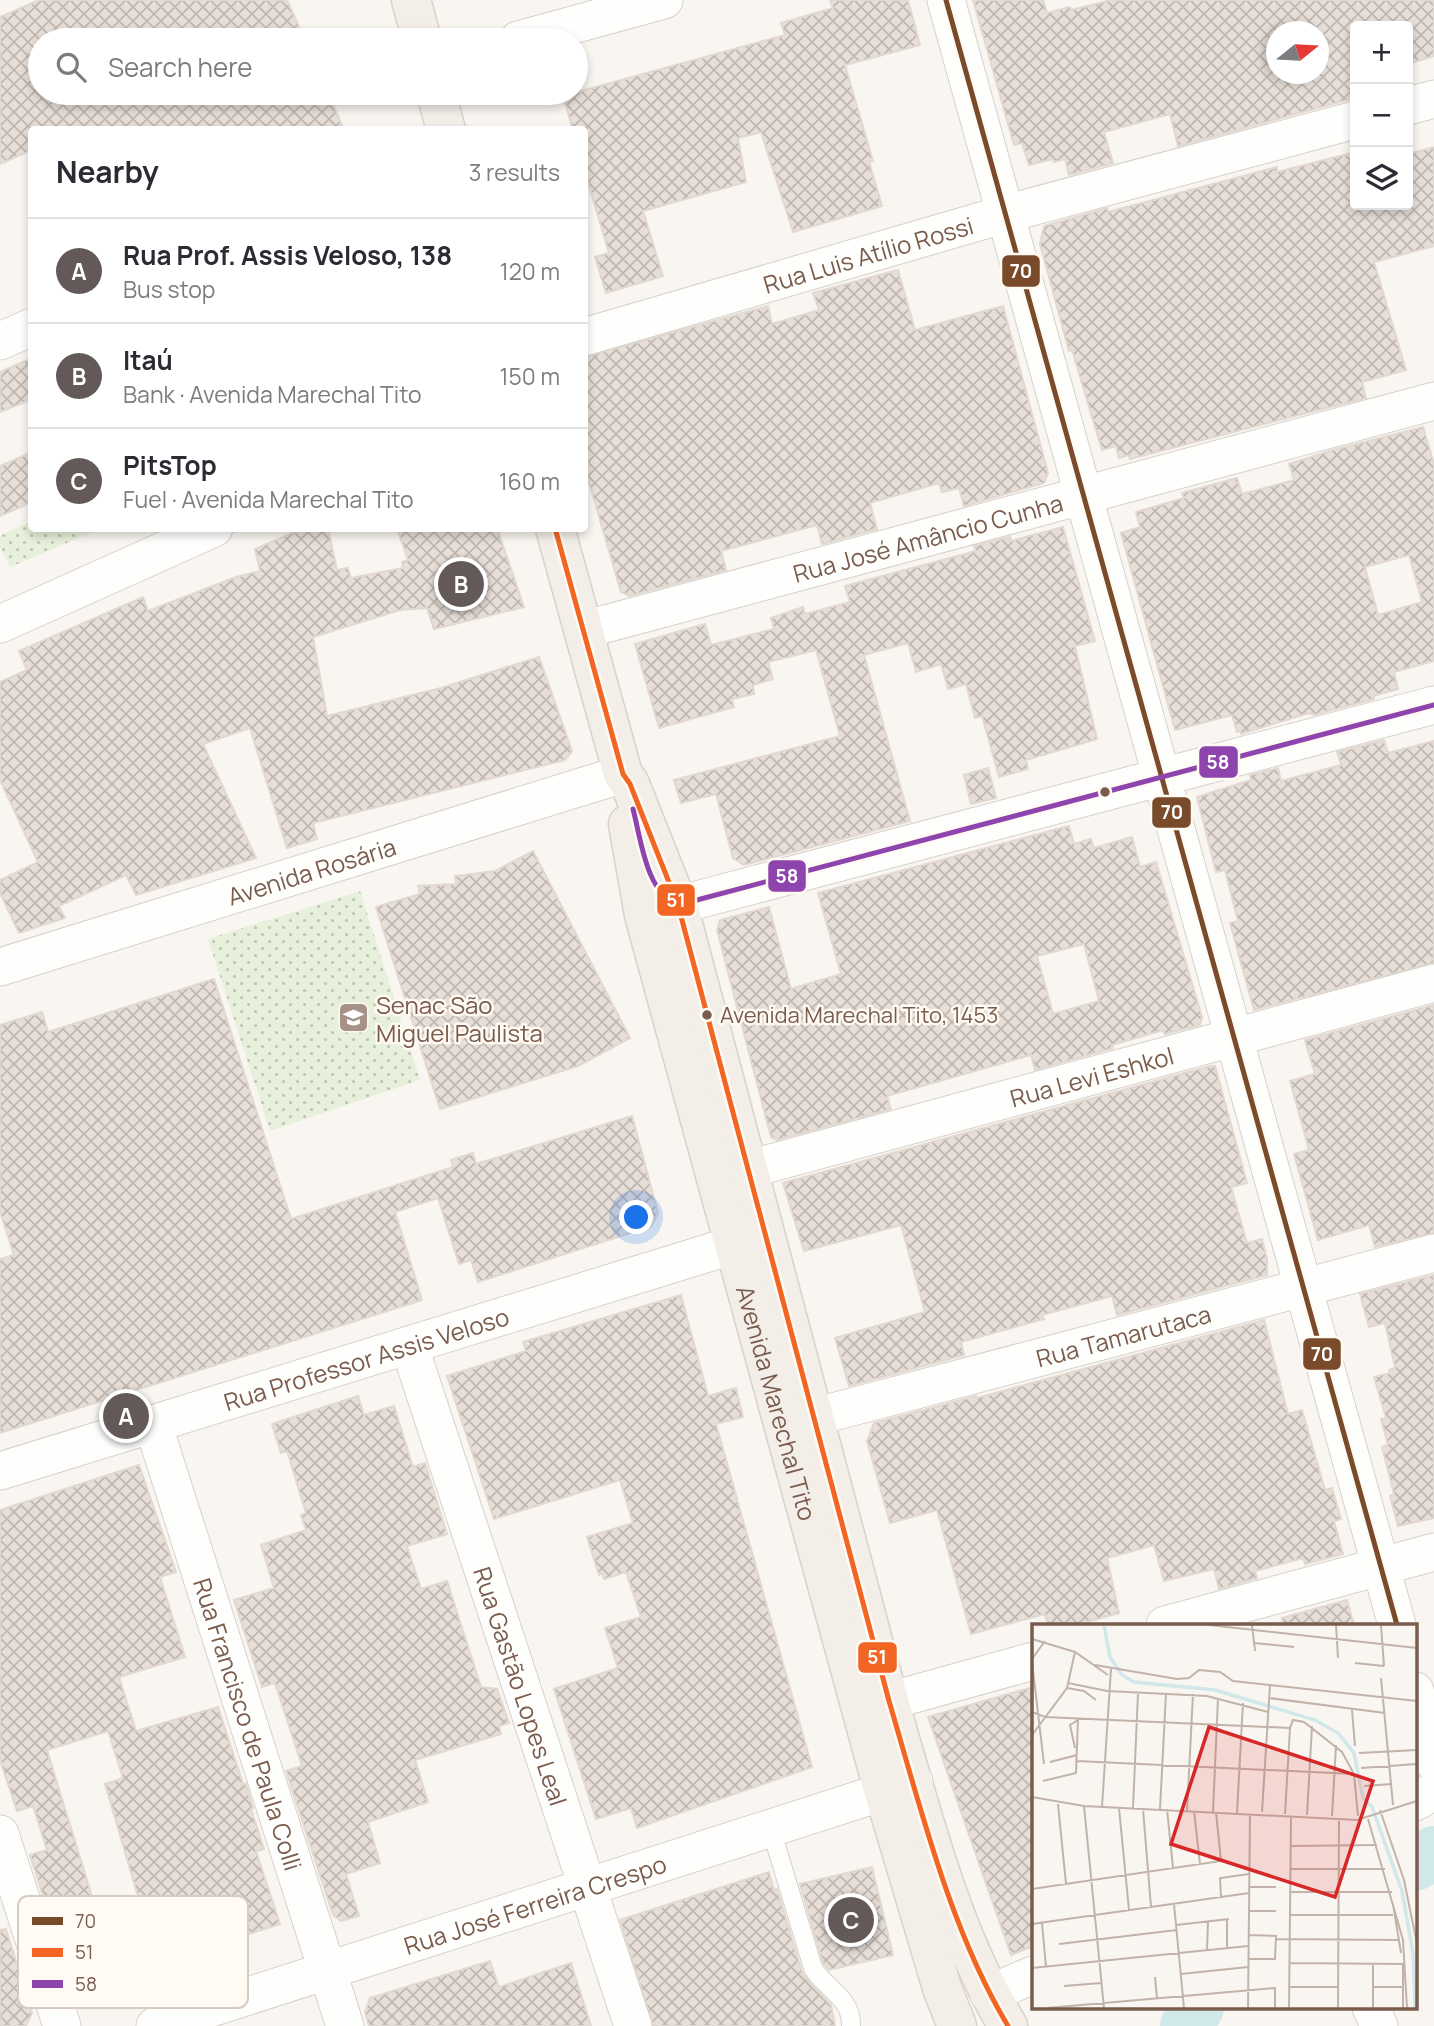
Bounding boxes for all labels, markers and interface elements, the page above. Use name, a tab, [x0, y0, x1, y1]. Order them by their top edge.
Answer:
north arrow	[1266, 21, 1329, 84]
map controls	[1350, 21, 1413, 210]
button: +	[1350, 21, 1413, 84]
search box	[28, 28, 588, 105]
icon: search	[52, 48, 90, 86]
text: Search here	[108, 49, 253, 85]
button: −	[1350, 84, 1413, 147]
button: layers	[1350, 147, 1413, 210]
text: Nearby	[56, 151, 159, 192]
text: 3 results	[469, 156, 560, 188]
street label: Rua Luis Atílio Rossi	[759, 208, 977, 300]
text: Rua Prof. Assis Veloso, 138	[123, 237, 452, 273]
line badge: 70	[1001, 254, 1041, 288]
text: A	[71, 255, 87, 287]
text: 120 m	[500, 255, 560, 287]
text: 70	[1010, 258, 1032, 284]
text: Bus stop	[123, 273, 215, 305]
text: Itaú	[123, 342, 173, 378]
text: B	[72, 360, 86, 392]
text: 150 m	[500, 360, 560, 392]
text: Bank · Avenida Marechal Tito	[123, 378, 422, 410]
text: PitsTop	[123, 447, 217, 483]
text: C	[71, 465, 88, 497]
text: 160 m	[499, 465, 560, 497]
text: Fuel · Avenida Marechal Tito	[123, 483, 414, 515]
street label: Rua José Amâncio Cunha	[789, 485, 1066, 589]
pin: B	[438, 558, 484, 610]
line badge: 58	[1198, 745, 1239, 779]
text: 58	[1207, 749, 1229, 775]
unlabelled marker	[1098, 785, 1112, 799]
line badge: 70	[1151, 796, 1192, 829]
text: 70	[1161, 799, 1183, 825]
street label: Avenida Rosária	[223, 829, 400, 912]
line badge: 58	[767, 859, 807, 893]
text: 58	[776, 863, 798, 889]
line badge: 51	[656, 883, 696, 917]
text: 51	[666, 887, 686, 913]
place label: Senac São Miguel Paulista	[376, 988, 543, 1049]
place label: Avenida Marechal Tito, 1453	[720, 1000, 998, 1030]
school or university icon: Senac São Miguel Paulista	[336, 1001, 370, 1035]
marker: Avenida Marechal Tito, 1453	[700, 1008, 714, 1022]
street label: Rua Levi Eshkol	[1006, 1038, 1177, 1114]
your location	[619, 1200, 653, 1234]
street label: Avenida Marechal Tito	[729, 1281, 825, 1524]
street label: Rua Tamarutaca	[1032, 1296, 1214, 1374]
street label: Rua Professor Assis Veloso	[219, 1299, 513, 1418]
line badge: 70	[1302, 1337, 1342, 1371]
text: 70	[1311, 1341, 1333, 1367]
pin: A	[103, 1390, 149, 1442]
street label: Rua Gastão Lopes Leal	[467, 1562, 576, 1810]
street label: Rua Francisco de Paula Colli	[187, 1574, 311, 1874]
inset map	[1032, 1624, 1416, 2008]
line badge: 51	[857, 1641, 898, 1674]
text: 51	[867, 1644, 887, 1670]
street label: Rua José Ferreira Crespo	[400, 1846, 670, 1961]
pin: C	[828, 1894, 874, 1946]
legend	[18, 1896, 248, 2008]
text: 70	[75, 1908, 96, 1934]
text: 51	[75, 1939, 93, 1965]
text: 58	[75, 1971, 97, 1997]

